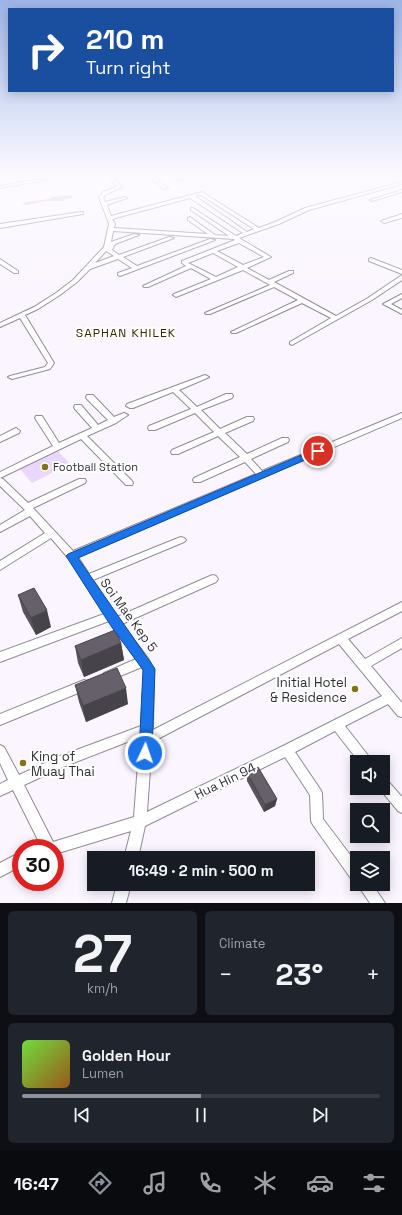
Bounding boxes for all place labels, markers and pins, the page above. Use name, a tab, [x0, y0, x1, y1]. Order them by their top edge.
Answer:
pin	[301, 434, 335, 468]
place label: Football Station	[53, 460, 138, 474]
marker: Football Station	[40, 462, 50, 472]
place label: Initial Hotel & Residence	[270, 674, 347, 706]
marker: Initial Hotel & Residence	[350, 684, 360, 694]
place label: King of Muay Thai	[31, 748, 95, 780]
marker: King of Muay Thai	[18, 758, 28, 768]

